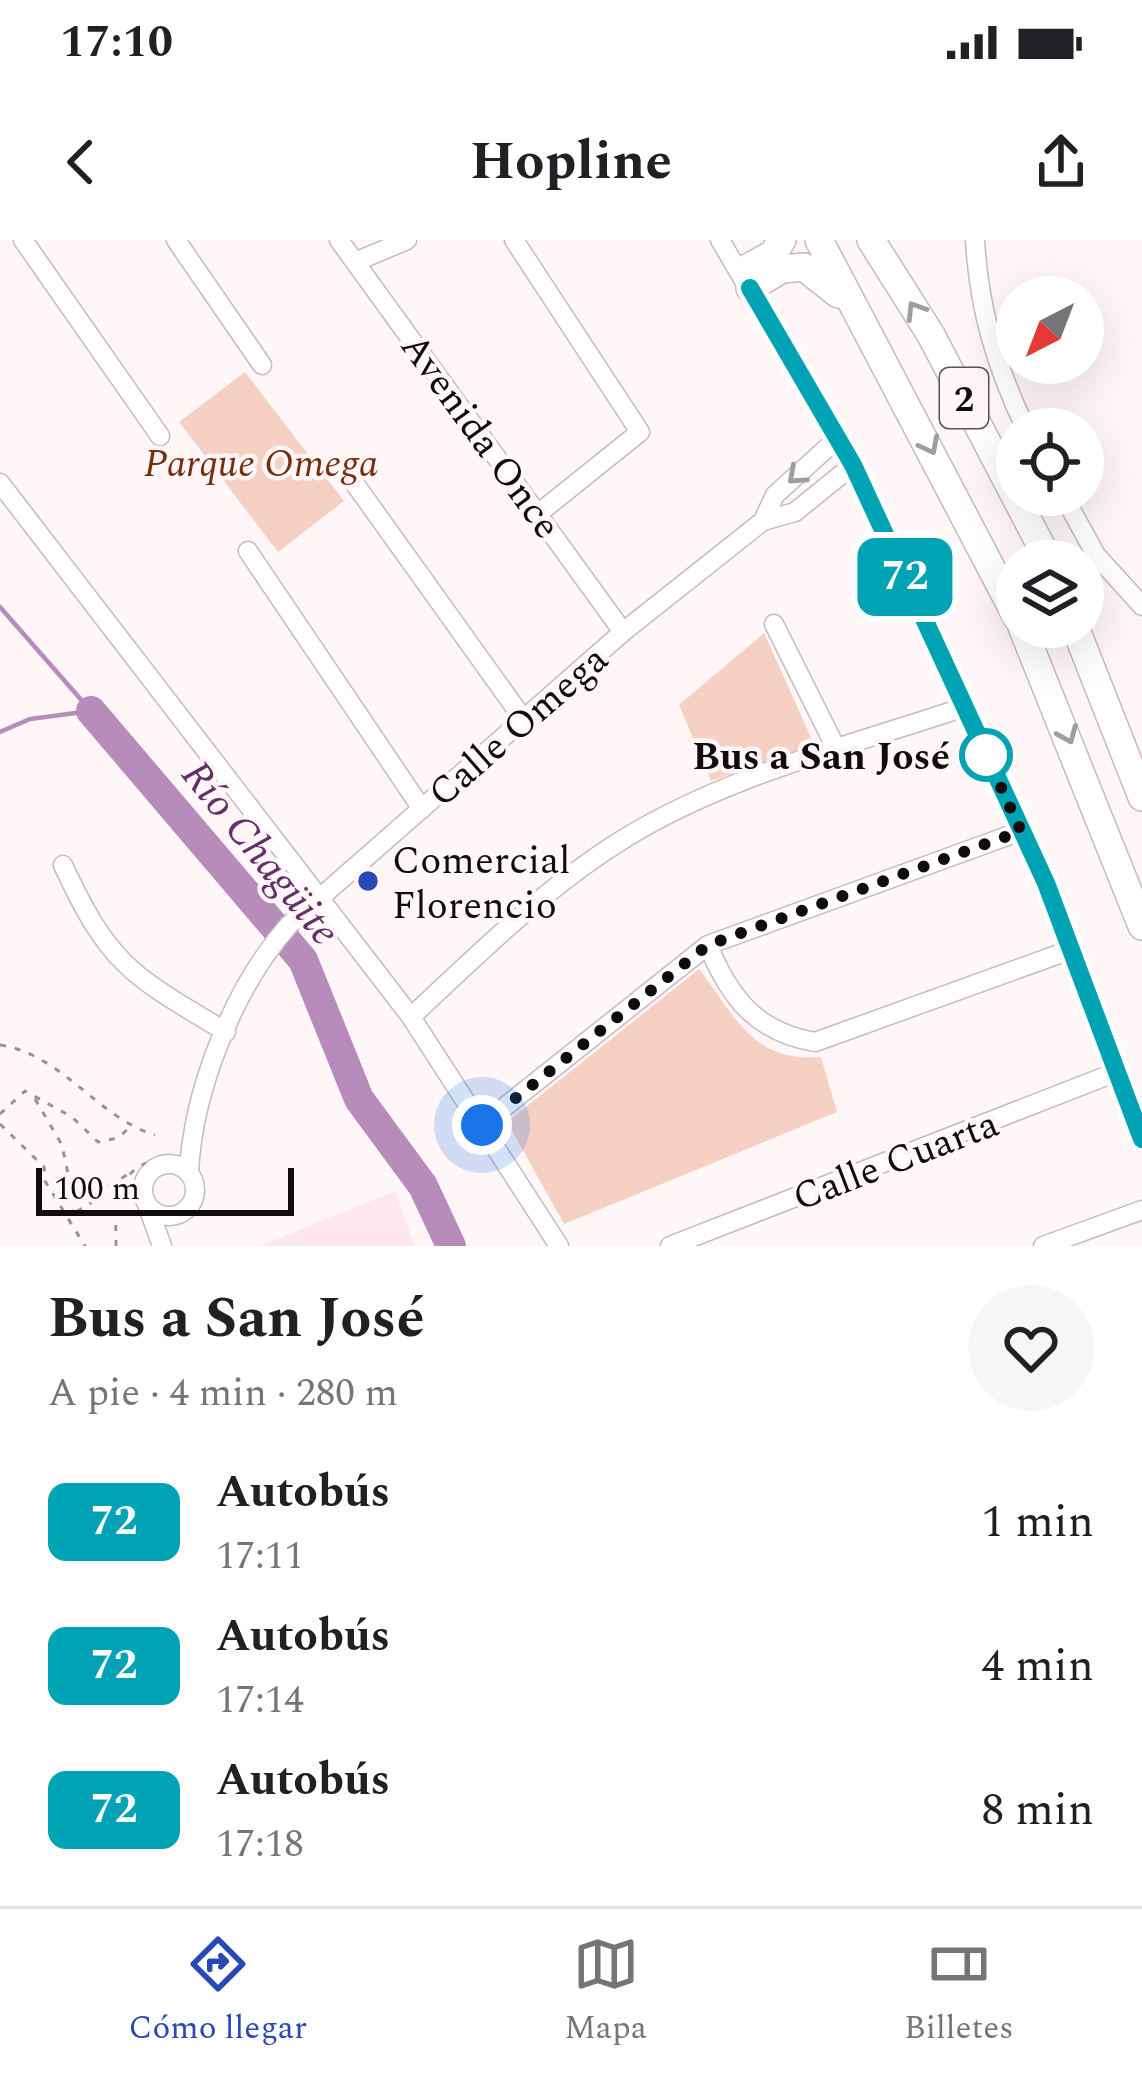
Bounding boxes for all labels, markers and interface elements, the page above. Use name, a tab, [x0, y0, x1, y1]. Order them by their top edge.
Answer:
text: 17:10	[60, 8, 173, 77]
text: Hopline	[470, 121, 672, 203]
icon: back	[48, 129, 114, 195]
icon: share	[1028, 129, 1094, 195]
north arrow	[996, 276, 1104, 384]
map controls	[996, 276, 1104, 648]
one-way arrow	[907, 301, 929, 323]
street label: Avenida Once	[385, 321, 575, 552]
road number: 2	[940, 368, 988, 428]
button: locate	[996, 408, 1104, 516]
one-way arrow	[915, 434, 939, 455]
park label: Parque Omega	[144, 435, 378, 494]
one-way arrow	[788, 462, 809, 483]
line badge: 72	[851, 538, 959, 616]
button: layers	[996, 540, 1104, 648]
text: 72	[881, 545, 929, 608]
street label: Calle Omega	[415, 632, 622, 822]
one-way arrow	[1054, 723, 1078, 744]
place label: Bus a San José	[692, 728, 950, 787]
marker: Bus a San José	[961, 730, 1011, 780]
water label: Río Chagüite	[165, 747, 355, 960]
place label: Comercial Florencio	[392, 832, 571, 936]
marker: Comercial Florencio	[355, 868, 381, 894]
your location	[452, 1095, 512, 1155]
street label: Calle Cuarta	[784, 1095, 1007, 1228]
scale bar	[36, 1162, 294, 1215]
text: 100 m	[54, 1164, 140, 1214]
text: Bus a San José	[48, 1276, 425, 1362]
button: heart	[968, 1285, 1094, 1411]
text: A pie · 4 min · 280 m	[48, 1364, 398, 1423]
text: Autobús	[216, 1458, 390, 1527]
text: 1 min	[981, 1488, 1094, 1557]
text: 72	[90, 1490, 138, 1553]
text: 17:11	[216, 1527, 304, 1586]
text: Autobús	[216, 1602, 390, 1671]
text: 4 min	[981, 1632, 1094, 1701]
text: 72	[90, 1634, 138, 1697]
text: 17:14	[216, 1671, 304, 1730]
text: Autobús	[216, 1746, 390, 1815]
text: 8 min	[981, 1776, 1094, 1845]
text: 72	[90, 1778, 138, 1841]
text: 17:18	[216, 1815, 304, 1874]
tab: Cómo llegar	[129, 1931, 307, 2053]
tab: Mapa	[564, 1931, 647, 2053]
tab: Billetes	[904, 1931, 1013, 2053]

